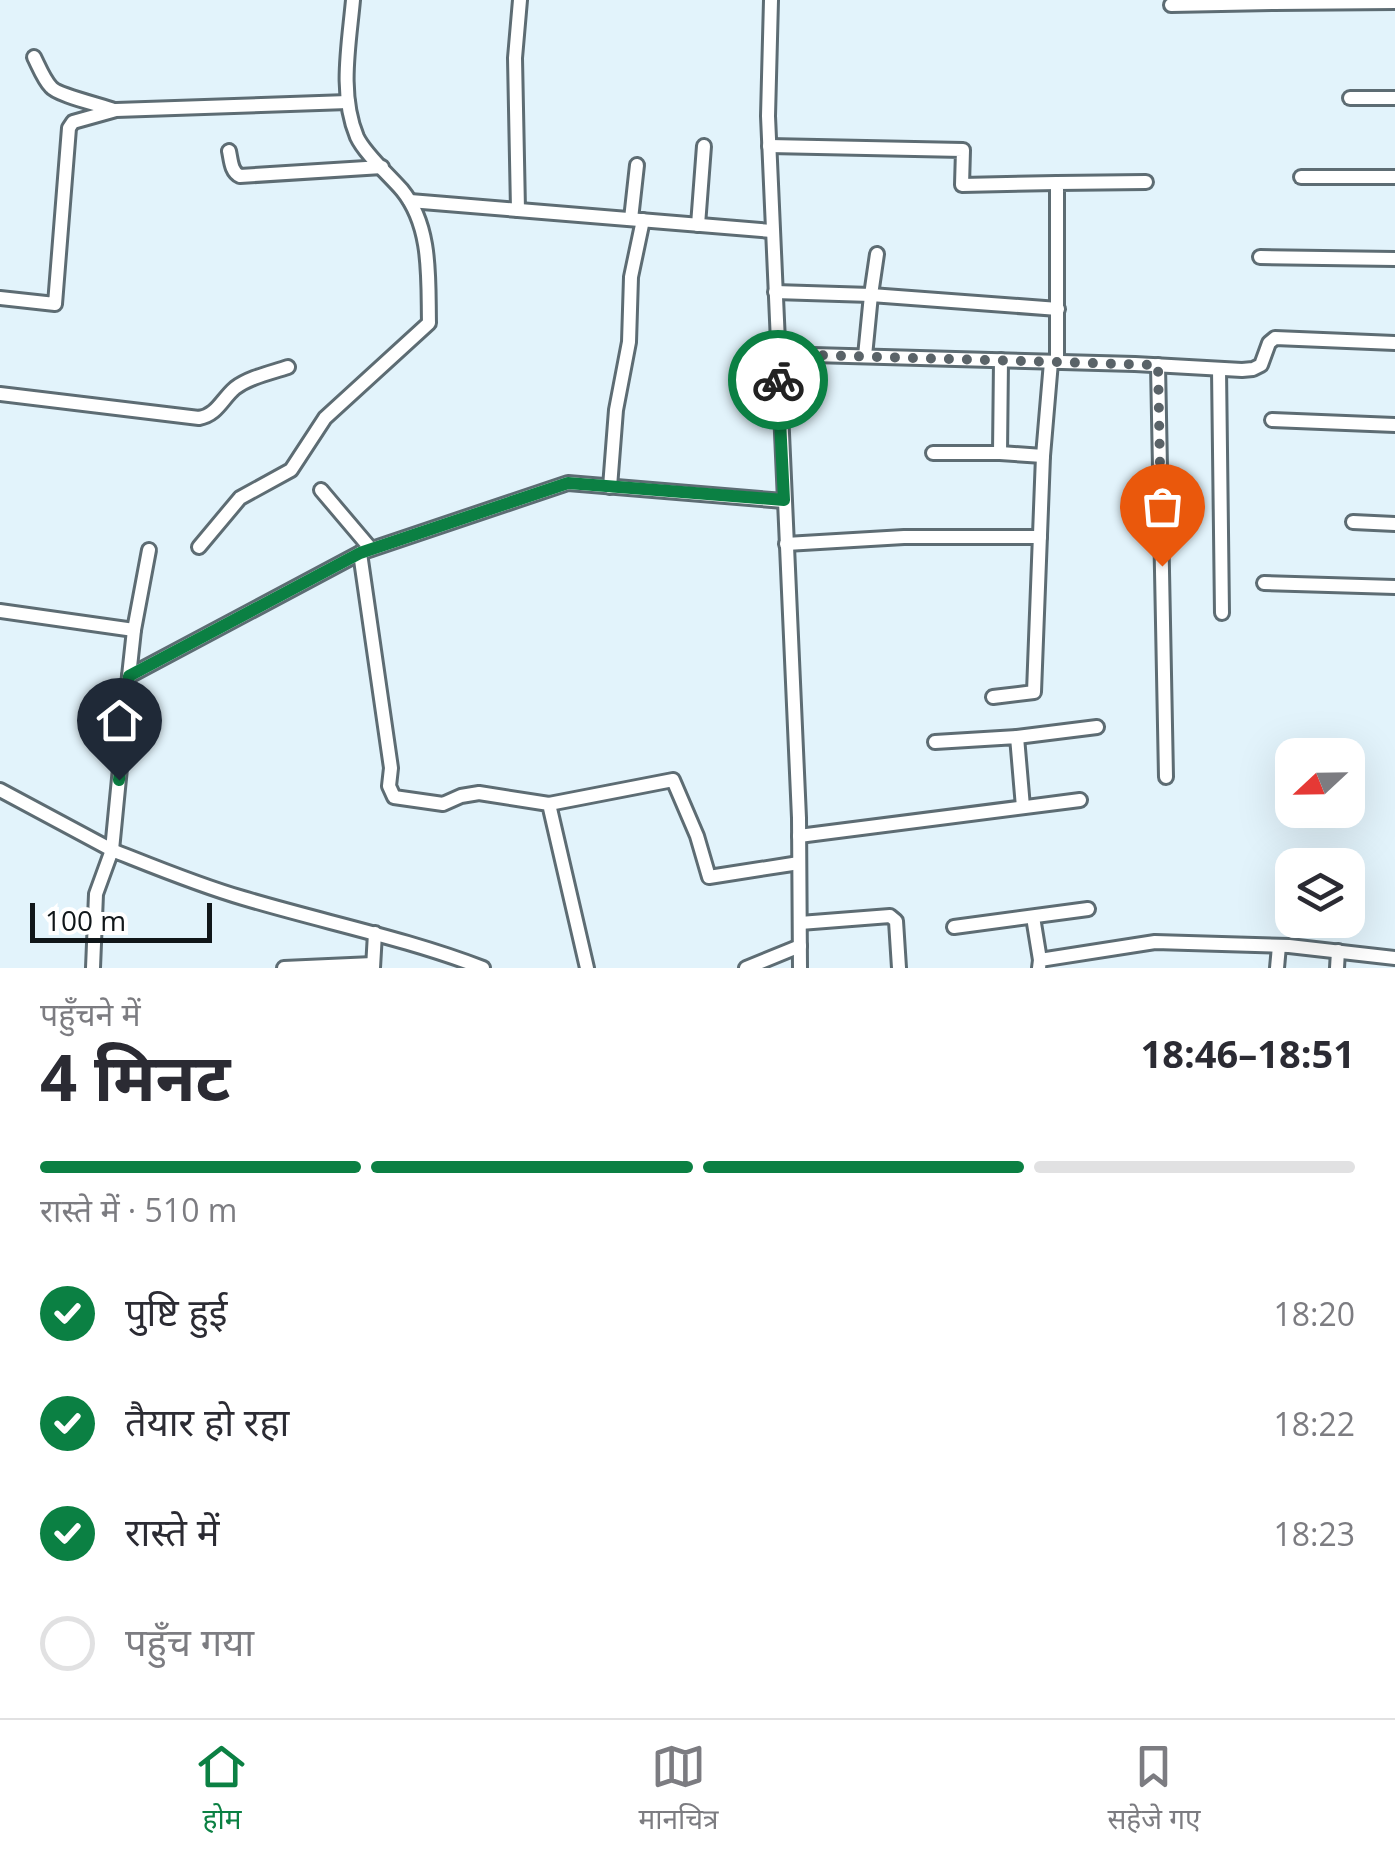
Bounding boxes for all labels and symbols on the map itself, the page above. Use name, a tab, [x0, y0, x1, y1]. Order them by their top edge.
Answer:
courier	[728, 330, 828, 430]
pin	[1120, 464, 1205, 567]
pin	[77, 678, 162, 781]
north arrow	[1275, 738, 1365, 828]
scale bar	[30, 898, 212, 943]

